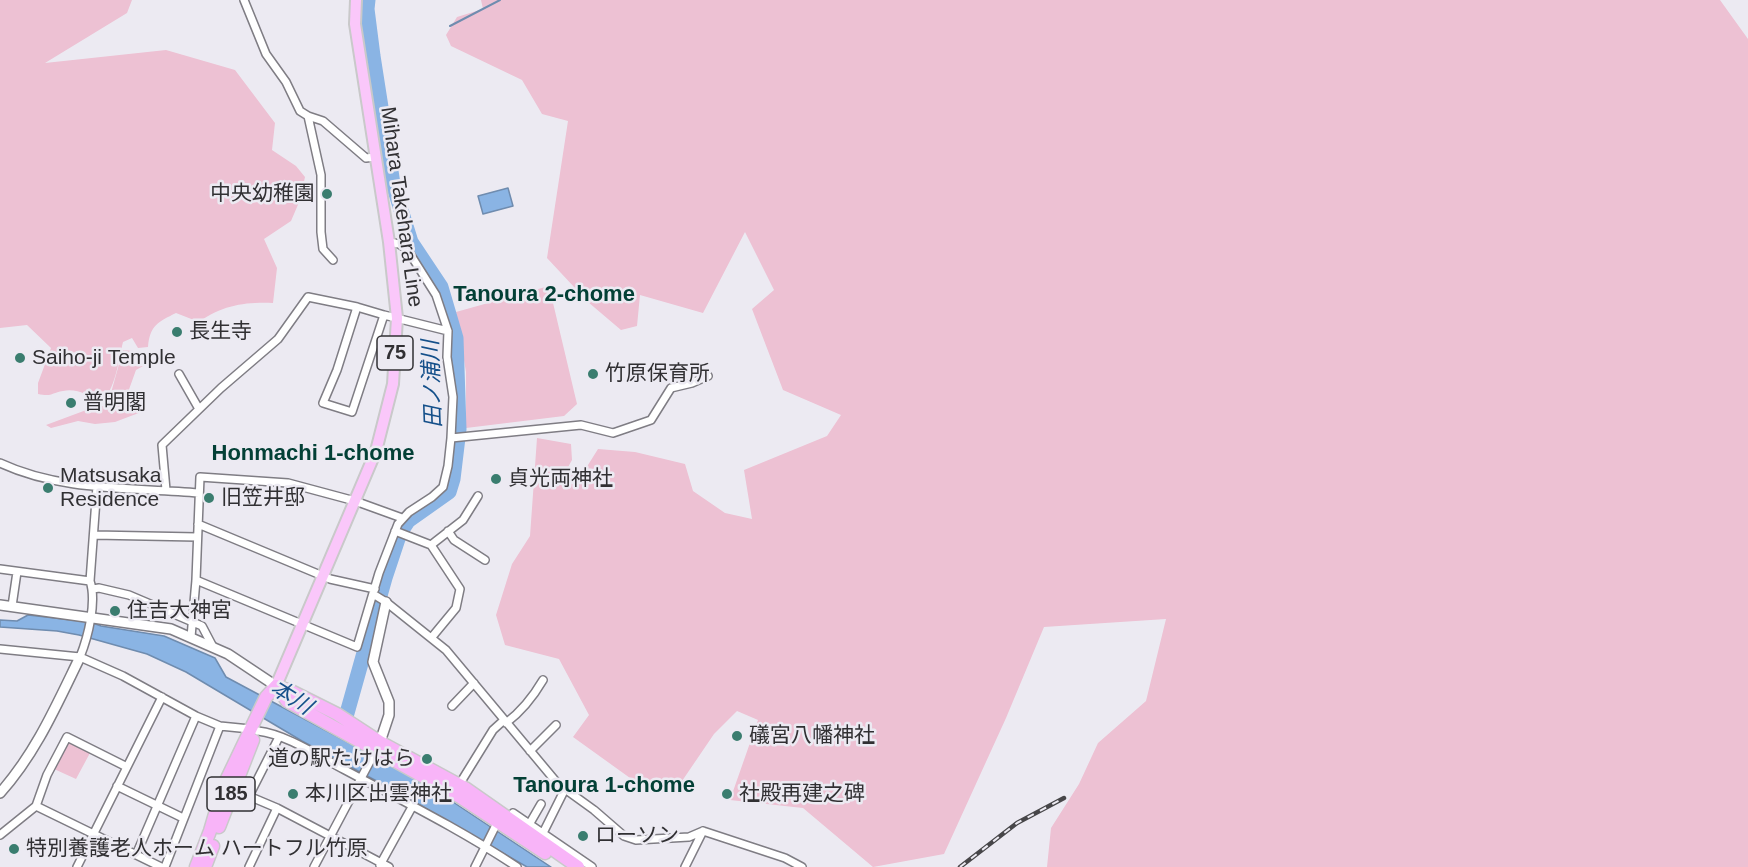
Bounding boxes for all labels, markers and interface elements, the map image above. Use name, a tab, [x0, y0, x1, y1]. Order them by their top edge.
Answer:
street label: Mihara Takehara Line	[374, 105, 428, 309]
place label: 中央幼稚園	[210, 181, 315, 207]
marker: 中央幼稚園	[320, 187, 334, 201]
district label: Tanoura 2-chome	[453, 282, 635, 308]
place label: 長生寺	[189, 319, 252, 345]
marker: 長生寺	[170, 325, 184, 339]
road number: 75	[377, 336, 413, 370]
water label: 田ノ浦川	[418, 340, 448, 428]
place label: Saiho-ji Temple	[32, 345, 176, 371]
marker: Saiho-ji Temple	[13, 351, 27, 365]
place label: 竹原保育所	[605, 361, 710, 387]
marker: 竹原保育所	[586, 367, 600, 381]
place label: 普明閣	[83, 390, 146, 416]
marker: 普明閣	[64, 396, 78, 410]
district label: Honmachi 1-chome	[212, 441, 414, 467]
place label: Matsusaka Residence	[60, 463, 162, 513]
place label: 貞光両神社	[508, 466, 613, 492]
marker: 貞光両神社	[489, 472, 503, 486]
marker: Matsusaka Residence	[41, 481, 55, 495]
place label: 旧笠井邸	[221, 485, 305, 511]
marker: 旧笠井邸	[202, 491, 216, 505]
place label: 住吉大神宮	[127, 598, 232, 624]
marker: 住吉大神宮	[108, 604, 122, 618]
water label: 本川	[265, 675, 317, 721]
place label: 礒宮八幡神社	[749, 723, 875, 749]
marker: 礒宮八幡神社	[730, 729, 744, 743]
place label: 道の駅たけはら	[268, 746, 415, 772]
marker: 道の駅たけはら	[420, 752, 434, 766]
district label: Tanoura 1-chome	[513, 773, 695, 799]
road number: 185	[207, 777, 255, 811]
place label: 本川区出雲神社	[305, 781, 452, 807]
place label: 社殿再建之碑	[739, 781, 865, 807]
marker: 本川区出雲神社	[286, 787, 300, 801]
marker: 社殿再建之碑	[720, 787, 734, 801]
place label: ローソン	[595, 823, 679, 849]
marker: ローソン	[576, 829, 590, 843]
place label: 特別養護老人ホーム ハートフル竹原	[26, 836, 368, 862]
marker: 特別養護老人ホーム ハートフル竹原	[7, 842, 21, 856]

